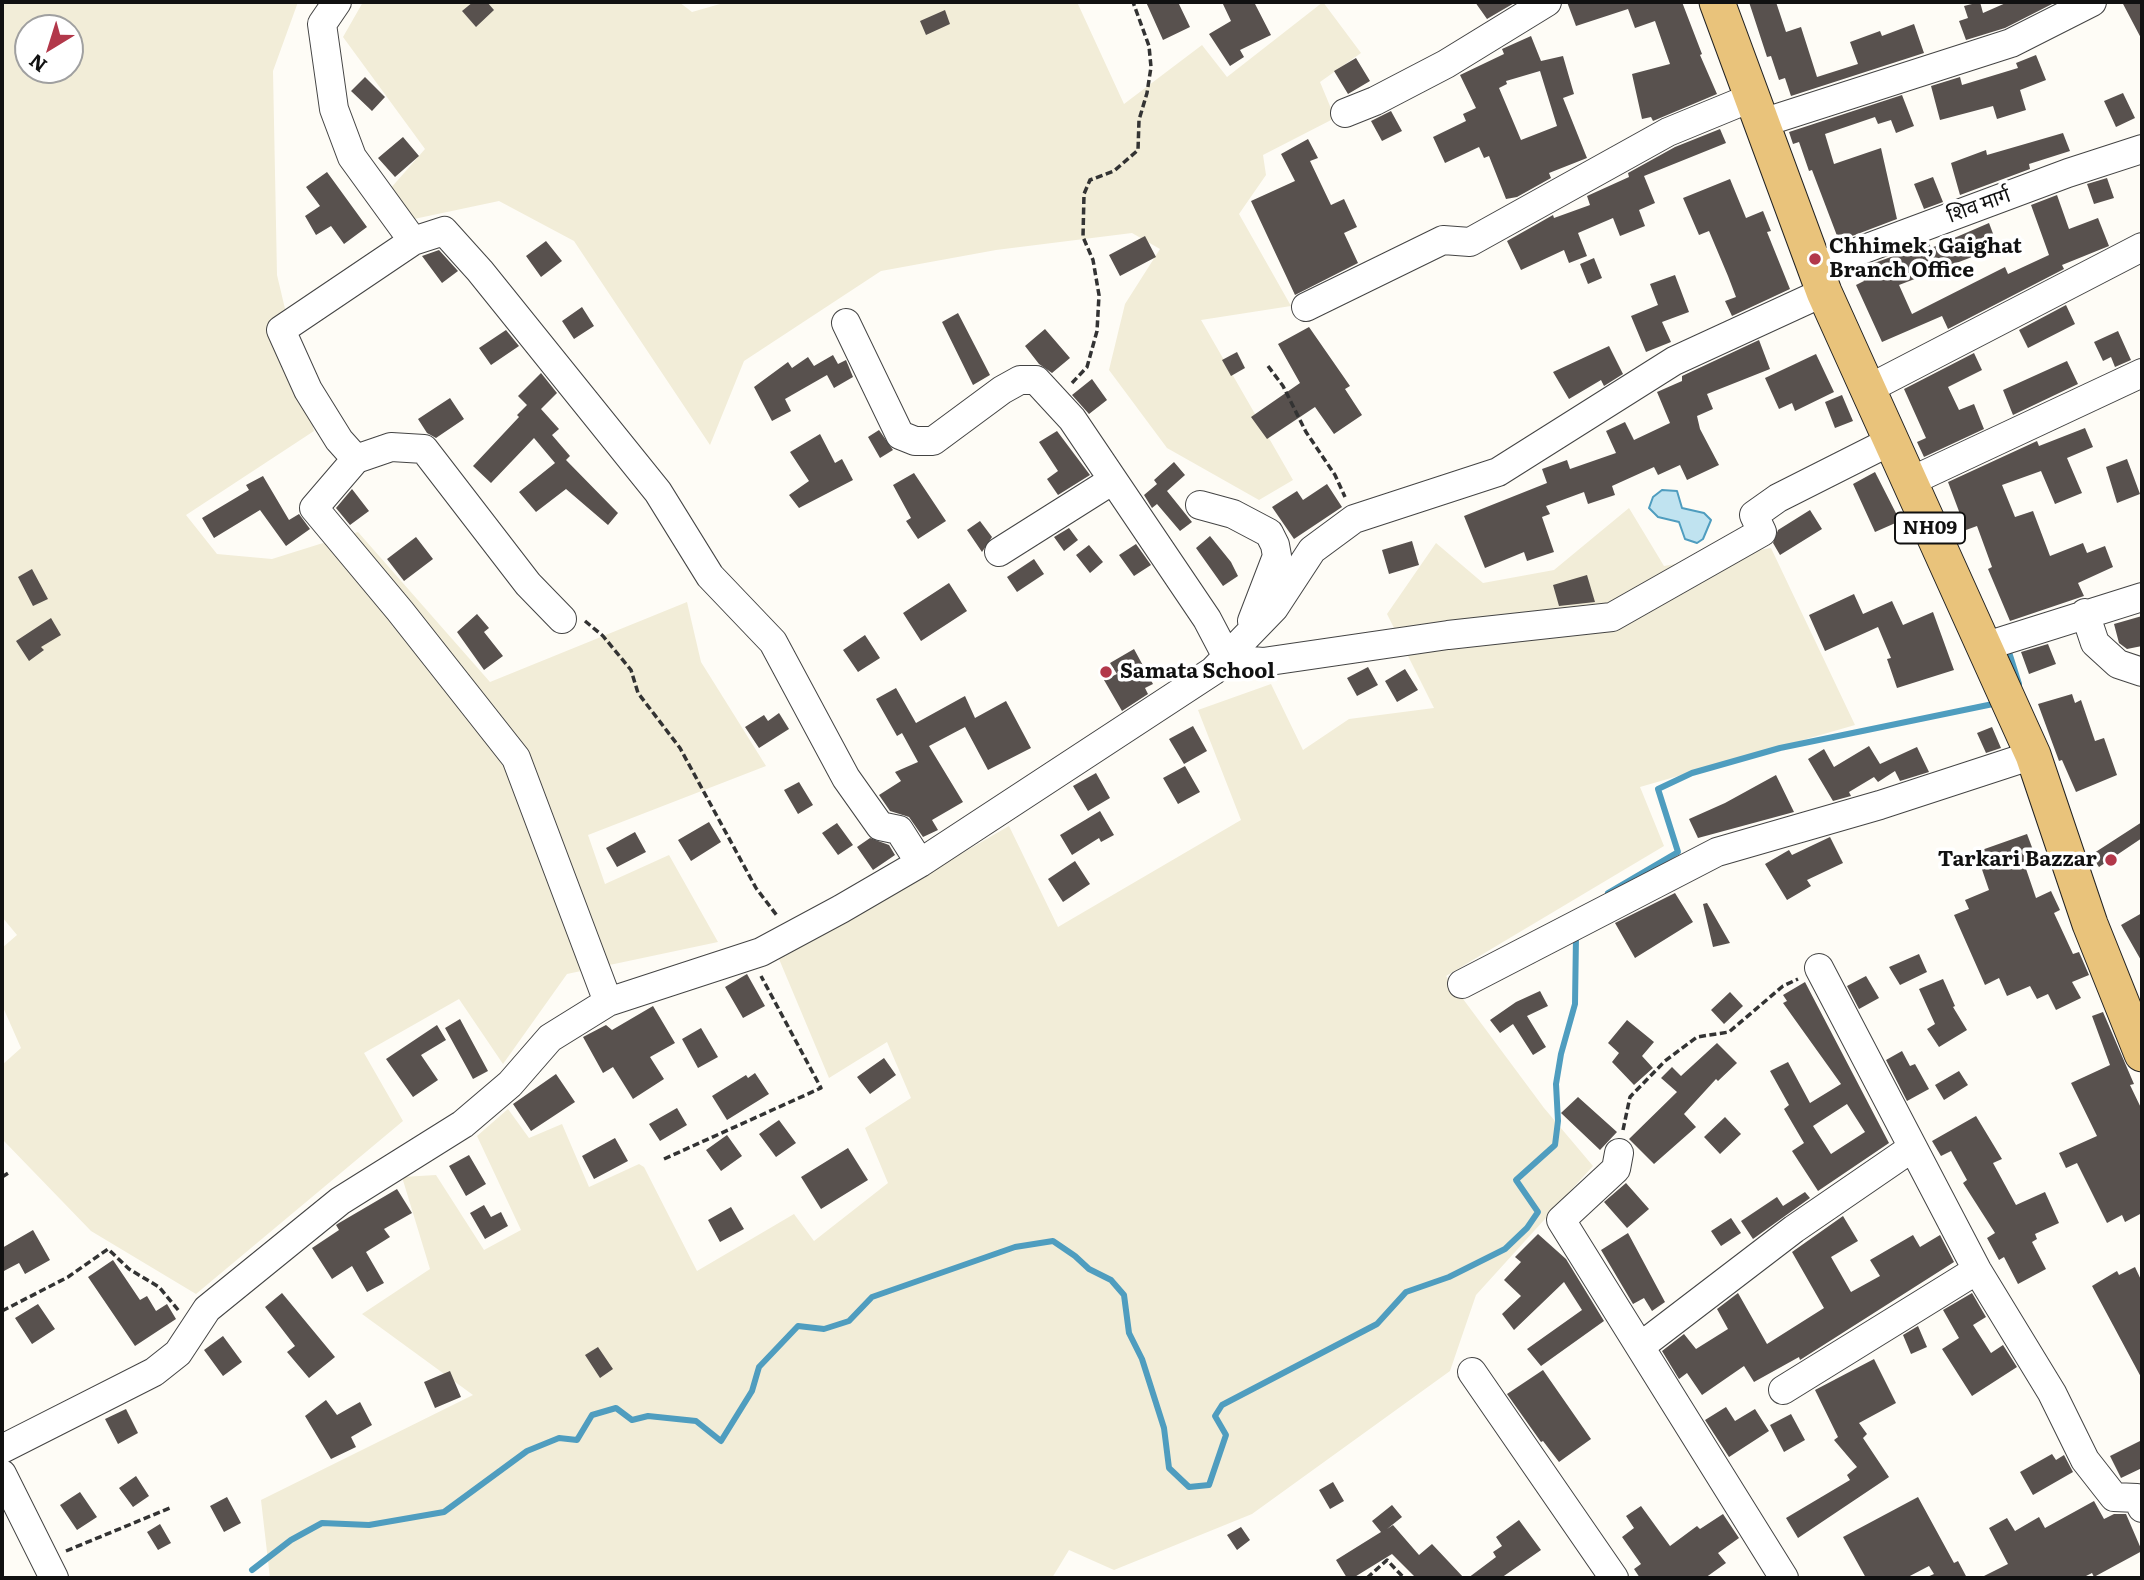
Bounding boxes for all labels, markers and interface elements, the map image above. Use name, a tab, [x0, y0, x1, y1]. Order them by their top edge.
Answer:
north arrow	[14, 14, 84, 84]
text: N	[22, 48, 52, 80]
street label: शिव मार्ग	[1944, 183, 2014, 229]
place label: Chhimek, Gaighat Branch Office	[1829, 234, 2022, 284]
marker: Chhimek, Gaighat Branch Office	[1807, 251, 1823, 267]
road number: NH09	[1895, 512, 1965, 544]
place label: Samata School	[1120, 659, 1275, 685]
marker: Samata School	[1098, 664, 1114, 680]
place label: Tarkari Bazzar	[1938, 847, 2097, 873]
marker: Tarkari Bazzar	[2103, 852, 2119, 868]

